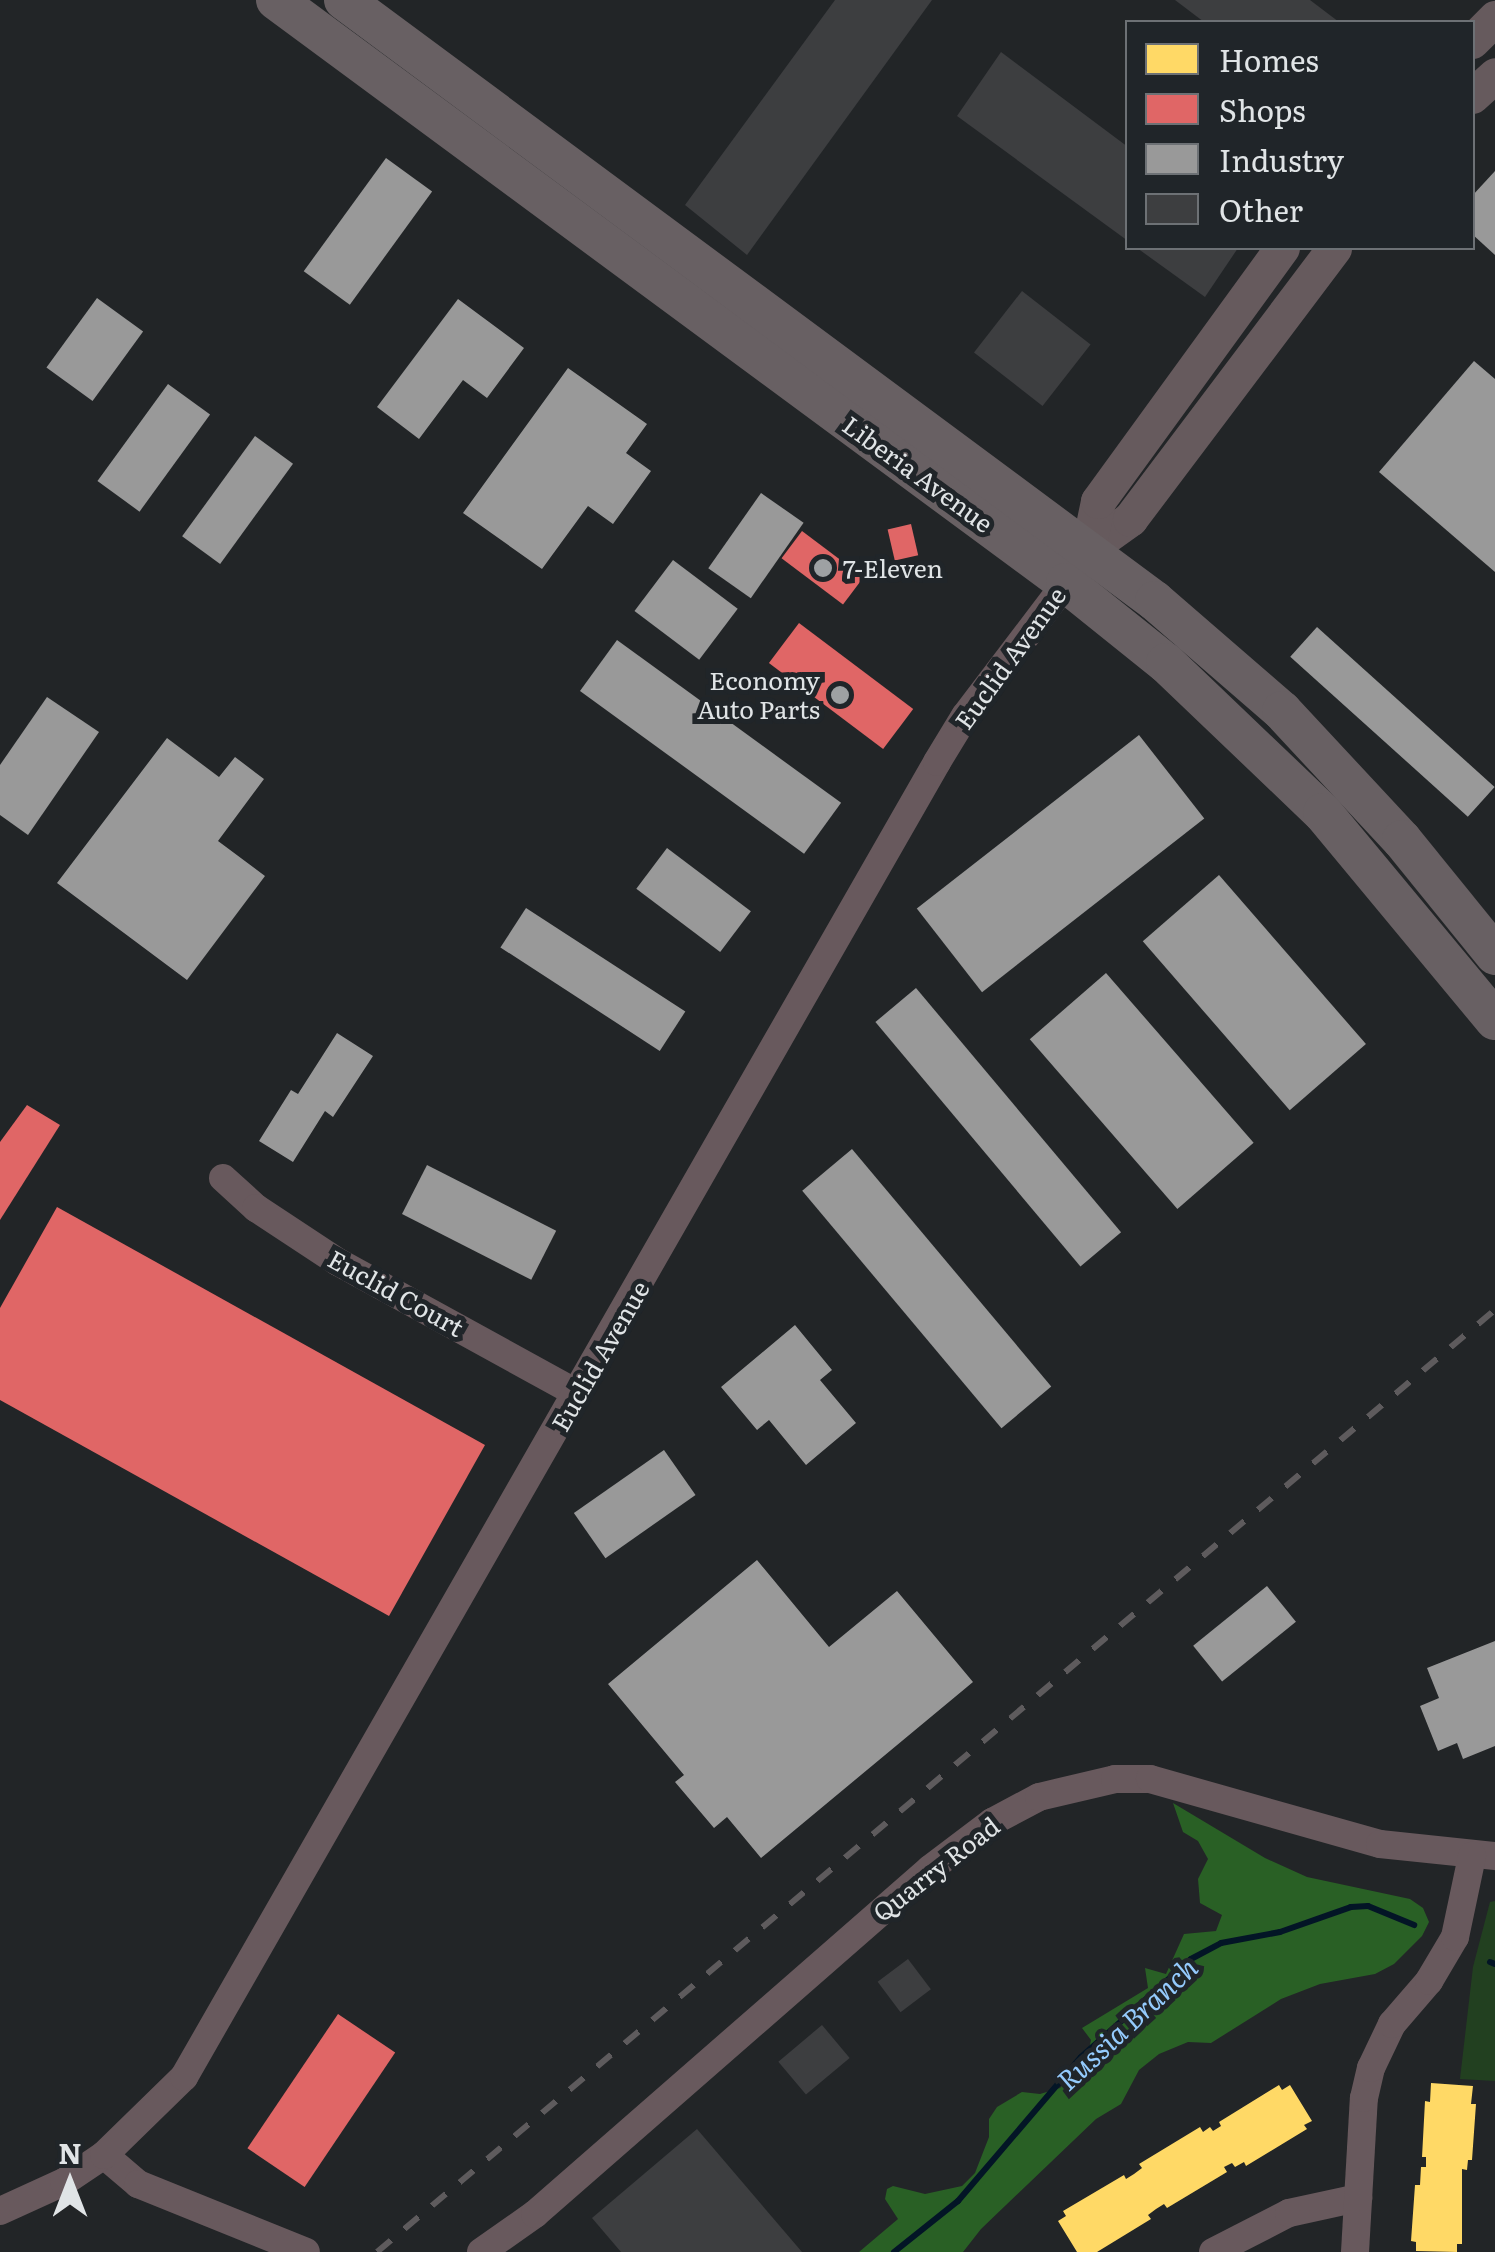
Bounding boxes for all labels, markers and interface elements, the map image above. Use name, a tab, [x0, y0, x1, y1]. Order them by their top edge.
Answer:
legend	[1125, 20, 1475, 250]
text: Homes	[1219, 37, 1319, 81]
text: Shops	[1219, 87, 1306, 131]
text: Industry	[1219, 137, 1344, 181]
text: Other	[1219, 187, 1303, 231]
street label: Liberia Avenue	[837, 410, 999, 538]
place label: 7-Eleven	[843, 553, 943, 583]
marker: 7-Eleven	[812, 557, 834, 579]
street label: Euclid Avenue	[948, 581, 1072, 735]
place label: Economy Auto Parts	[697, 666, 820, 725]
marker: Economy Auto Parts	[829, 684, 851, 706]
street label: Euclid Court	[323, 1243, 469, 1343]
street label: Euclid Avenue	[545, 1275, 655, 1437]
street label: Quarry Road	[867, 1810, 1005, 1928]
water label: Russia Branch	[1049, 1950, 1203, 2096]
text: N	[58, 2131, 82, 2173]
north arrow	[20, 2132, 120, 2232]

